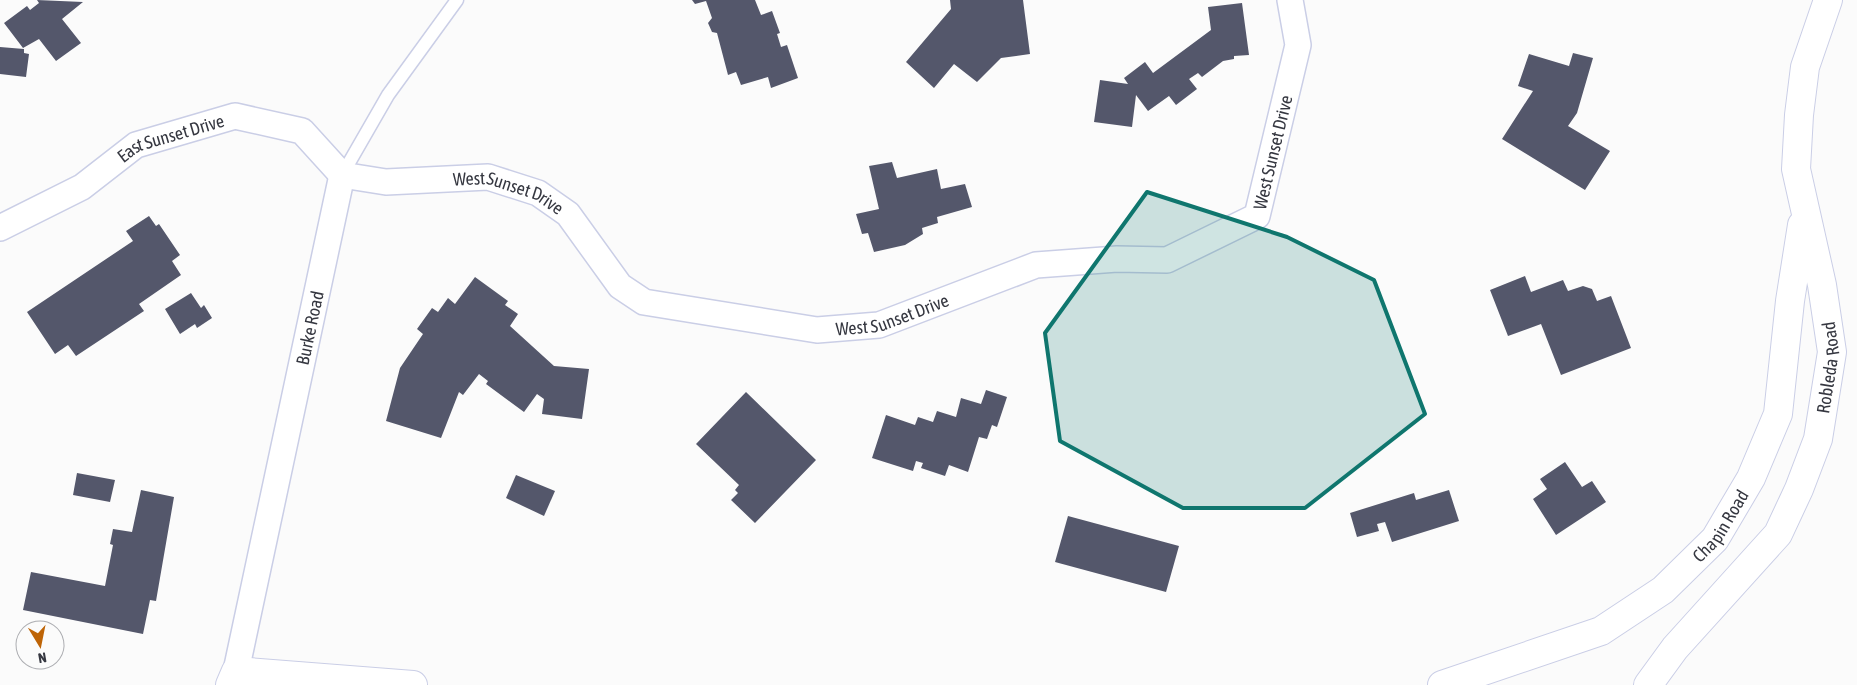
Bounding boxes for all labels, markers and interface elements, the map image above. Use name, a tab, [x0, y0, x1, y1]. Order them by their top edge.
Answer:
street label: West Sunset Drive	[1248, 93, 1296, 211]
street label: East Sunset Drive	[113, 109, 226, 166]
street label: West Sunset Drive	[452, 167, 568, 218]
street label: Burke Road	[291, 289, 327, 367]
street label: West Sunset Drive	[835, 289, 951, 339]
street label: Robleda Road	[1812, 320, 1843, 415]
street label: Chapin Road	[1688, 486, 1752, 566]
north arrow	[15, 620, 65, 670]
text: N	[37, 649, 48, 666]

